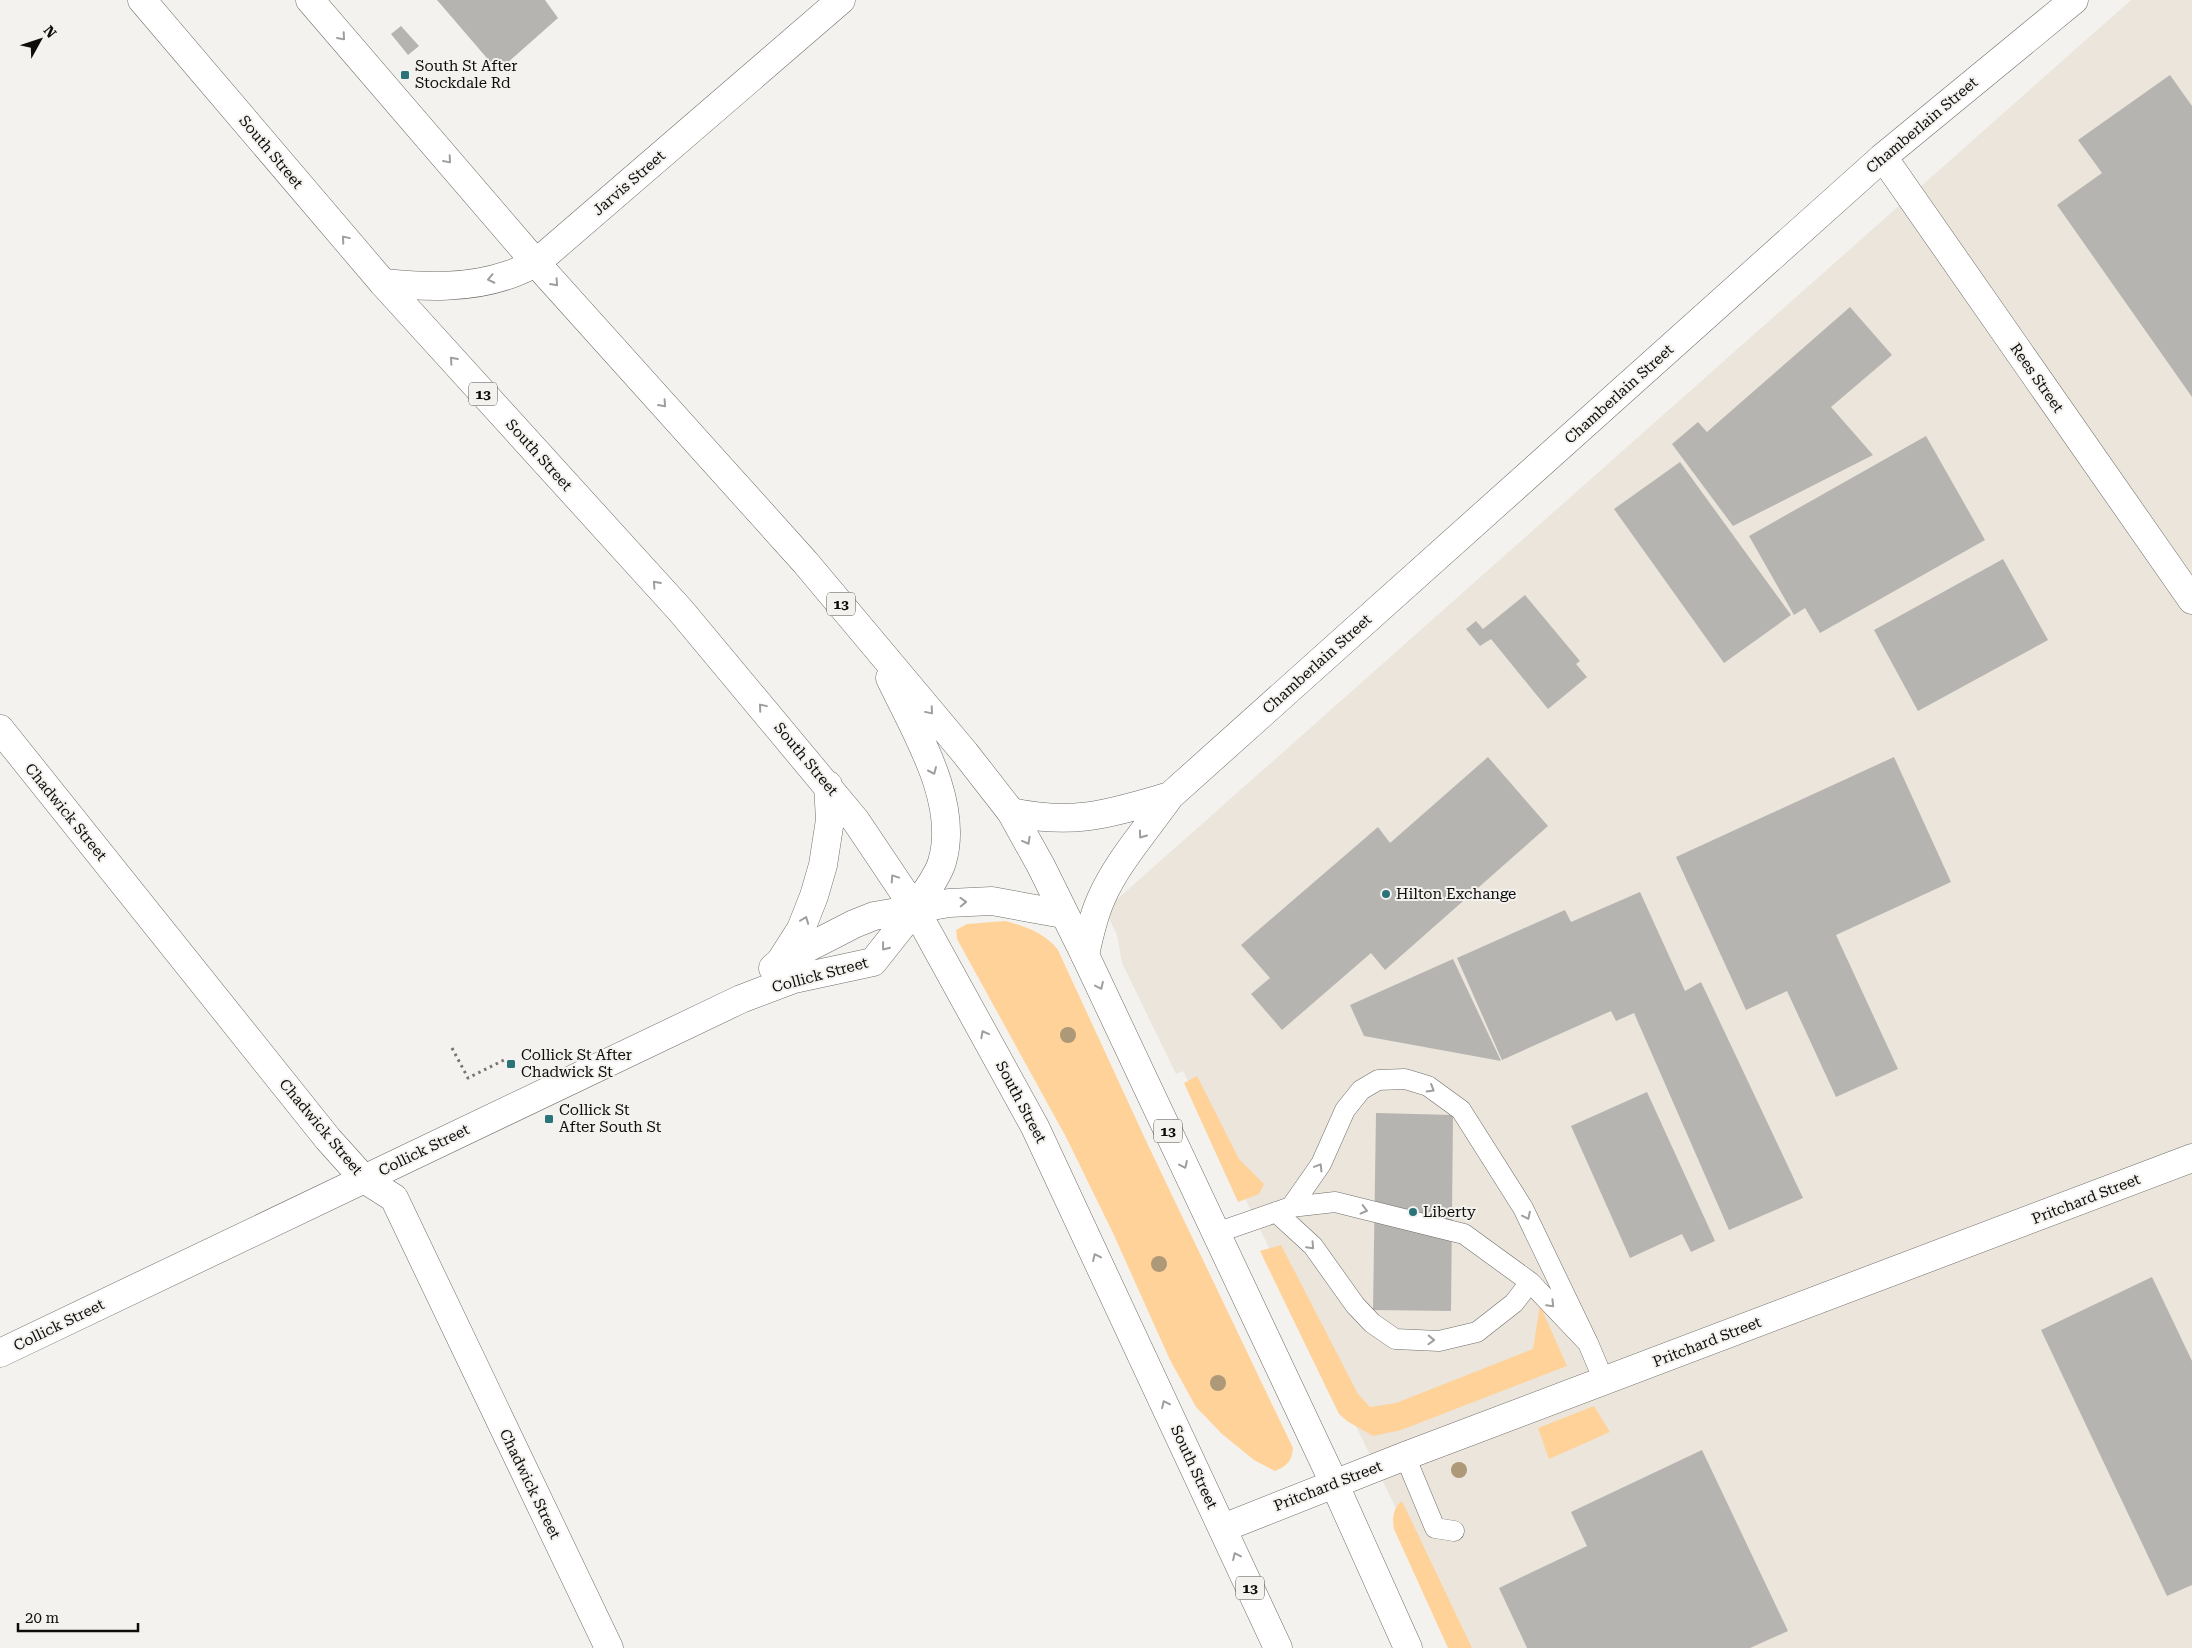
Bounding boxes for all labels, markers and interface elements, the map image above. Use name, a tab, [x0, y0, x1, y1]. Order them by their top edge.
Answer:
north arrow	[15, 15, 65, 65]
text: N	[40, 22, 60, 41]
one-way arrow	[336, 31, 345, 40]
place label: South St After Stockdale Rd	[415, 57, 517, 92]
marker: South St After Stockdale Rd	[399, 69, 411, 81]
street label: Chamberlain Street	[1863, 73, 1982, 177]
street label: South Street	[235, 112, 307, 193]
street label: Jarvis Street	[589, 146, 669, 219]
one-way arrow	[442, 154, 451, 163]
one-way arrow	[341, 235, 350, 244]
one-way arrow	[486, 273, 495, 284]
one-way arrow	[549, 277, 558, 286]
street label: Chamberlain Street	[1561, 340, 1677, 448]
street label: Rees Street	[2006, 340, 2068, 417]
one-way arrow	[450, 357, 459, 366]
road number: 13	[469, 382, 497, 406]
one-way arrow	[657, 398, 666, 407]
street label: South Street	[502, 415, 576, 495]
one-way arrow	[653, 580, 662, 589]
road number: 13	[827, 592, 855, 616]
street label: Chamberlain Street	[1259, 610, 1375, 718]
one-way arrow	[760, 704, 768, 713]
one-way arrow	[924, 705, 933, 714]
street label: South Street	[770, 719, 842, 800]
street label: Chadwick Street	[21, 760, 111, 865]
one-way arrow	[926, 766, 937, 775]
one-way arrow	[1139, 829, 1148, 839]
one-way arrow	[1021, 835, 1031, 844]
one-way arrow	[891, 874, 900, 884]
place label: Hilton Exchange	[1396, 885, 1516, 903]
marker: Hilton Exchange	[1380, 888, 1392, 900]
one-way arrow	[959, 897, 967, 908]
one-way arrow	[799, 916, 809, 925]
one-way arrow	[881, 942, 890, 951]
street label: Collick Street	[770, 953, 870, 996]
one-way arrow	[1094, 981, 1104, 990]
one-way arrow	[981, 1030, 991, 1039]
place label: Collick St After Chadwick St	[521, 1046, 632, 1081]
marker: Collick St After Chadwick St	[505, 1058, 517, 1070]
street label: South Street	[992, 1058, 1050, 1146]
street label: Chadwick Street	[276, 1075, 367, 1179]
one-way arrow	[1425, 1083, 1434, 1093]
place label: Collick St After South St	[559, 1101, 662, 1136]
marker: Collick St After South St	[543, 1113, 555, 1125]
street label: Collick Street	[376, 1120, 473, 1180]
road number: 13	[1154, 1120, 1182, 1142]
one-way arrow	[1178, 1160, 1188, 1169]
one-way arrow	[1312, 1163, 1322, 1172]
street label: Pritchard Street	[2029, 1170, 2143, 1228]
place label: Liberty	[1423, 1203, 1476, 1221]
one-way arrow	[1360, 1204, 1369, 1215]
marker: Liberty	[1407, 1206, 1419, 1218]
one-way arrow	[1521, 1211, 1532, 1220]
one-way arrow	[1306, 1240, 1315, 1249]
one-way arrow	[1092, 1253, 1102, 1262]
street label: Collick Street	[11, 1295, 108, 1355]
one-way arrow	[1545, 1299, 1554, 1308]
street label: Pritchard Street	[1650, 1313, 1764, 1371]
one-way arrow	[1427, 1335, 1435, 1346]
one-way arrow	[1161, 1400, 1171, 1409]
street label: South Street	[1167, 1422, 1221, 1512]
street label: Chadwick Street	[496, 1426, 565, 1542]
street label: Pritchard Street	[1271, 1457, 1385, 1515]
one-way arrow	[1231, 1552, 1242, 1561]
road number: 13	[1236, 1576, 1264, 1600]
scale bar	[18, 1600, 138, 1632]
text: 20 m	[25, 1609, 60, 1627]

